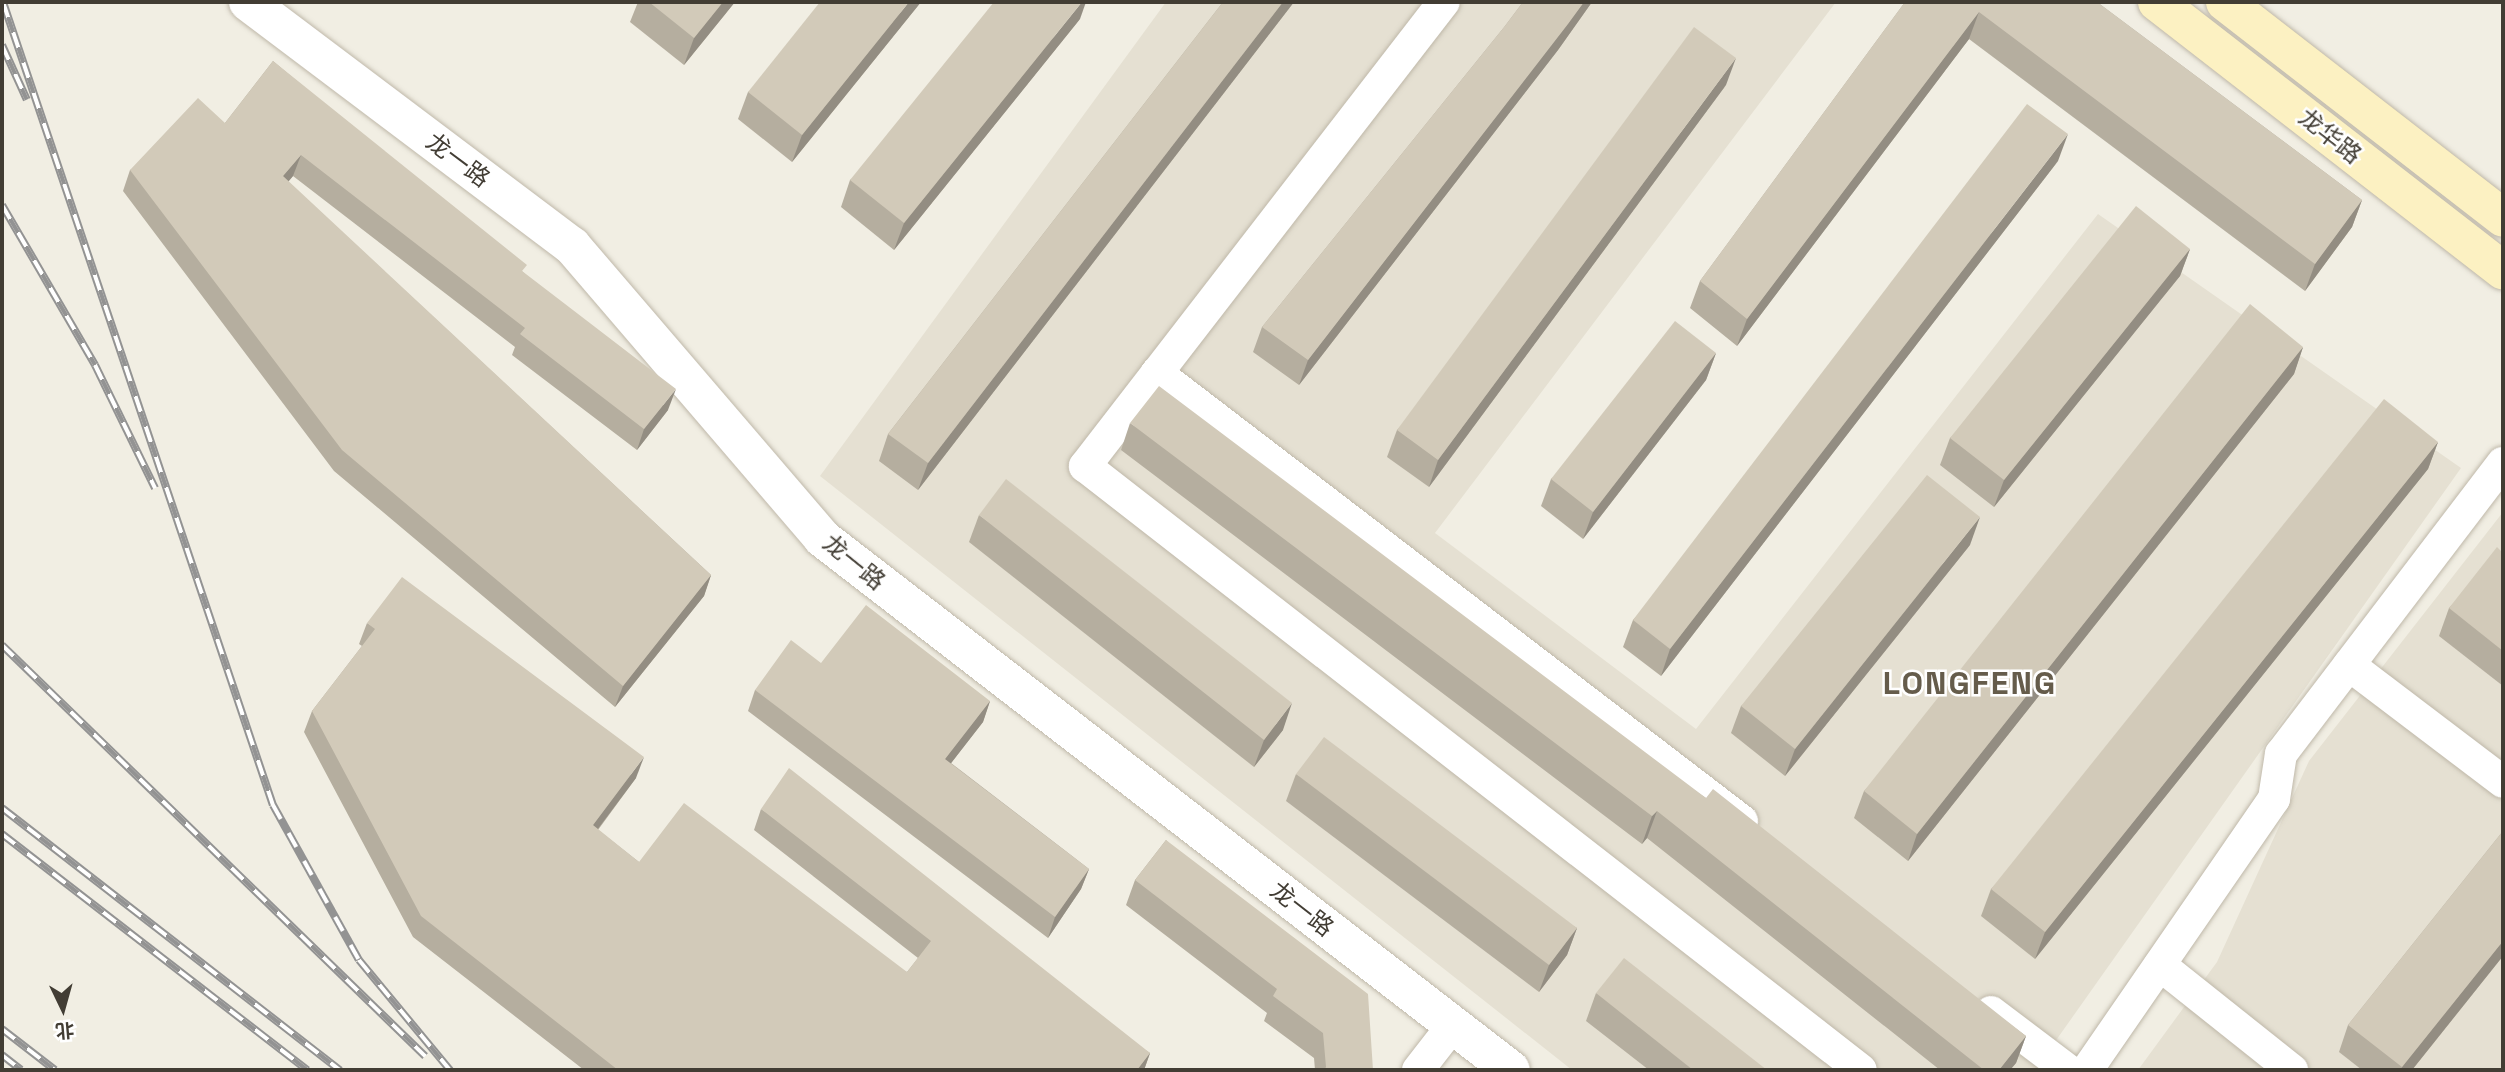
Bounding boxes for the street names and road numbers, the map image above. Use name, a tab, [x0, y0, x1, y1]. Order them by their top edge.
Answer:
street label: 龙华路	[2293, 102, 2367, 170]
street label: 龙一路	[421, 127, 495, 193]
street label: 龙一路	[817, 528, 891, 596]
street label: 龙一路	[1265, 875, 1339, 943]

